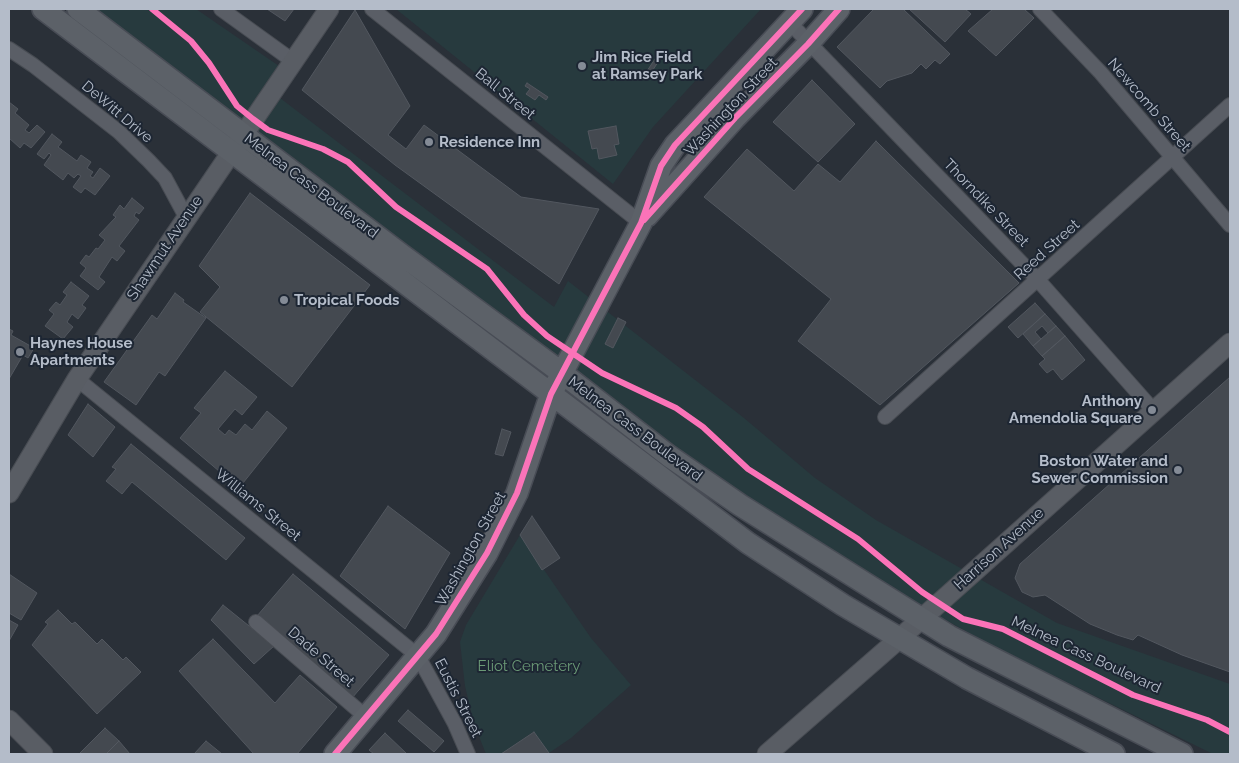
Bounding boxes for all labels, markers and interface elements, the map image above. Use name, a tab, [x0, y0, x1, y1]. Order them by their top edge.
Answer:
place label: Jim Rice Field at Ramsey Park	[592, 48, 702, 83]
street label: Washington Street	[681, 54, 781, 160]
street label: Newcomb Street	[1104, 55, 1194, 155]
marker: Jim Rice Field at Ramsey Park	[576, 60, 588, 72]
street label: Ball Street	[471, 64, 539, 124]
street label: DeWitt Drive	[78, 77, 156, 147]
street label: Melnea Cass Boulevard	[240, 130, 382, 242]
place label: Residence Inn	[439, 133, 540, 151]
marker: Residence Inn	[423, 136, 435, 148]
street label: Thorndike Street	[940, 155, 1032, 251]
street label: Shawmut Avenue	[123, 192, 207, 304]
street label: Reed Street	[1011, 216, 1083, 284]
place label: Tropical Foods	[294, 291, 400, 309]
marker: Tropical Foods	[278, 294, 290, 306]
place label: Haynes House Apartments	[30, 334, 132, 369]
marker: Haynes House Apartments	[14, 346, 26, 358]
street label: Melnea Cass Boulevard	[564, 373, 706, 485]
place label: Anthony Amendolia Square	[1009, 392, 1142, 427]
marker: Anthony Amendolia Square	[1146, 404, 1158, 416]
place label: Boston Water and Sewer Commission	[1031, 452, 1168, 487]
marker: Boston Water and Sewer Commission	[1172, 464, 1184, 476]
street label: Williams Street	[212, 465, 304, 545]
street label: Washington Street	[432, 489, 510, 609]
street label: Harrison Avenue	[950, 504, 1048, 594]
street label: Melnea Cass Boulevard	[1008, 612, 1164, 698]
street label: Dade Street	[284, 623, 358, 691]
street label: Eustis Street	[430, 656, 486, 740]
park label: Eliot Cemetery	[478, 657, 580, 675]

